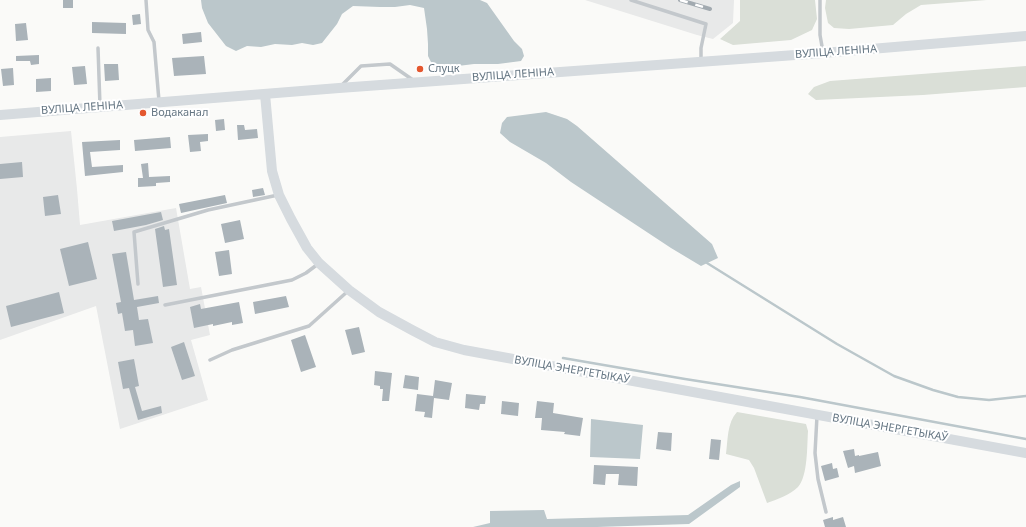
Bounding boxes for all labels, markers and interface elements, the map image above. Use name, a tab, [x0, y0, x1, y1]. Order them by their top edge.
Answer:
street label: ВУЛІЦА ЛЕНІНА	[795, 43, 877, 61]
place label: Слуцк	[428, 62, 460, 76]
marker: Слуцк	[415, 64, 425, 74]
street label: ВУЛІЦА ЛЕНІНА	[472, 66, 554, 84]
street label: ВУЛІЦА ЛЕНІНА	[41, 99, 123, 117]
place label: Водаканал	[151, 106, 208, 120]
marker: Водаканал	[138, 108, 148, 118]
street label: ВУЛІЦА ЭНЕРГЕТЫКАЎ	[513, 353, 631, 387]
street label: ВУЛІЦА ЭНЕРГЕТЫКАЎ	[831, 411, 949, 445]

